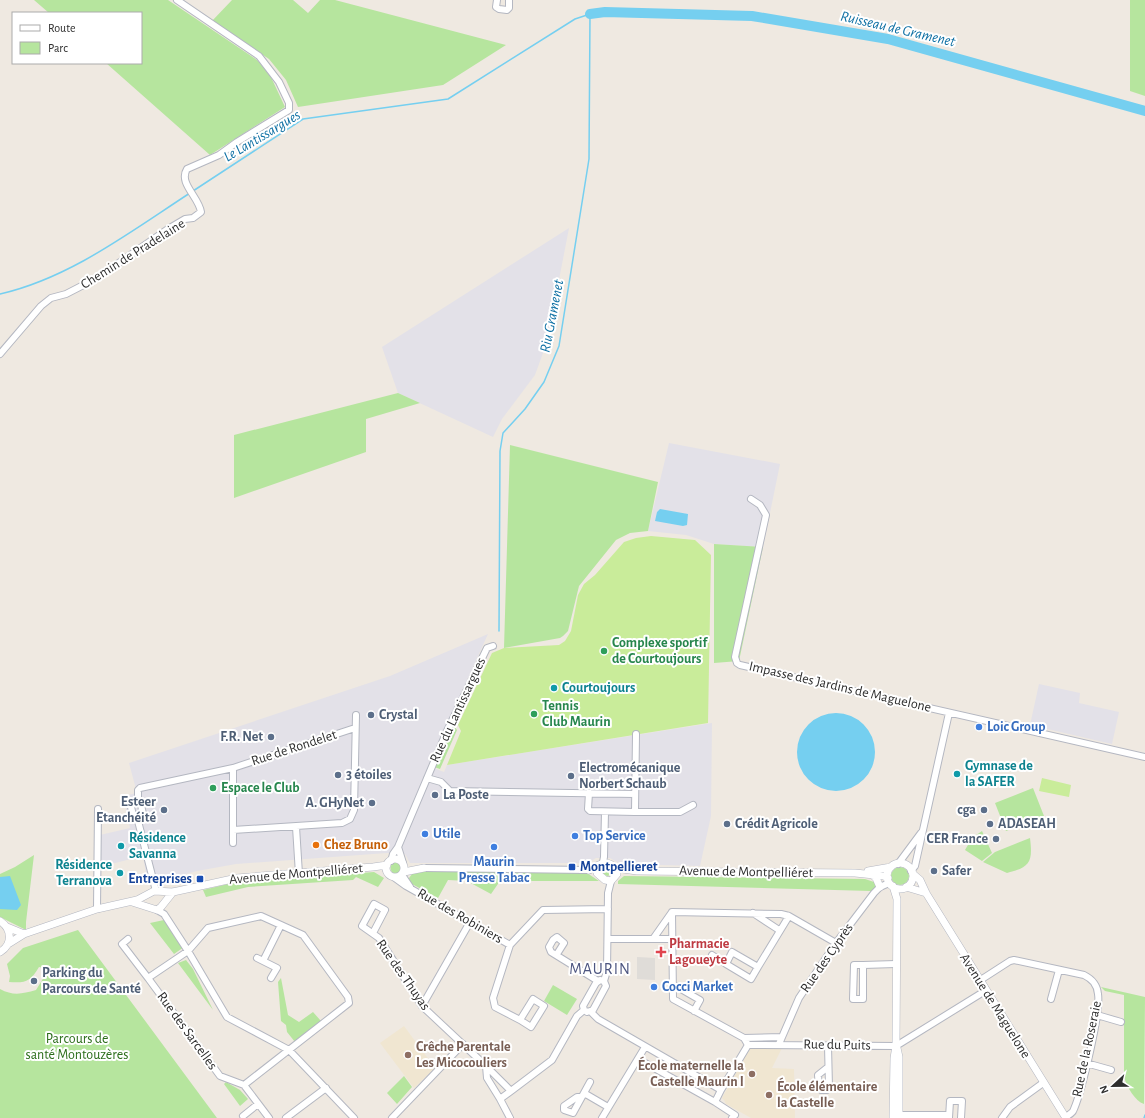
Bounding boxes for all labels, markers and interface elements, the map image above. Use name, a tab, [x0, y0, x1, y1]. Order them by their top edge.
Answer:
water label: Ruisseau de Gramenet	[839, 8, 957, 50]
legend	[12, 12, 142, 64]
text: Route	[48, 22, 75, 34]
text: Parc	[48, 42, 68, 54]
water label: Le Lantissargues	[221, 107, 303, 165]
street label: Chemin de Pradelaine	[79, 216, 187, 292]
water label: Riu Gramenet	[538, 278, 566, 354]
place label: Complexe sportif de Courtoujours	[612, 636, 708, 666]
marker: Complexe sportif de Courtoujours	[599, 646, 609, 656]
street label: Rue du Lantissargues	[428, 655, 488, 765]
street label: Impasse des Jardins de Maguelone	[747, 659, 933, 715]
place label: Courtoujours	[562, 681, 635, 695]
marker: Courtoujours	[549, 683, 559, 693]
place label: Tennis Club Maurin	[542, 699, 611, 729]
place label: Crystal	[379, 708, 418, 722]
marker: Tennis Club Maurin	[529, 709, 539, 719]
marker: Crystal	[366, 710, 376, 720]
place label: Loic Group	[987, 720, 1045, 734]
marker: Loic Group	[974, 722, 984, 732]
street label: Rue de Rondelet	[250, 727, 339, 768]
place label: F.R. Net	[220, 730, 263, 744]
marker: F.R. Net	[266, 732, 276, 742]
place label: Gymnase de la SAFER	[965, 759, 1033, 789]
place label: Electromécanique Norbert Schaub	[579, 761, 681, 791]
place label: 3 étoiles	[346, 768, 392, 782]
marker: Gymnase de la SAFER	[952, 769, 962, 779]
marker: 3 étoiles	[333, 770, 343, 780]
marker: Electromécanique Norbert Schaub	[566, 771, 576, 781]
place label: Espace le Club	[221, 781, 300, 795]
marker: Espace le Club	[208, 783, 218, 793]
place label: La Poste	[443, 788, 489, 802]
marker: La Poste	[430, 790, 440, 800]
place label: Esteer Etanchéité	[96, 795, 156, 825]
place label: A. GHyNet	[305, 796, 364, 810]
marker: A. GHyNet	[367, 798, 377, 808]
place label: cga	[957, 803, 976, 817]
marker: Esteer Etanchéité	[159, 805, 169, 815]
marker: cga	[979, 805, 989, 815]
place label: Crédit Agricole	[735, 817, 818, 831]
place label: ADASEAH	[998, 817, 1056, 831]
marker: Crédit Agricole	[722, 819, 732, 829]
marker: ADASEAH	[985, 819, 995, 829]
place label: Utile	[433, 827, 461, 841]
marker: Utile	[420, 829, 430, 839]
place label: Top Service	[583, 829, 646, 843]
place label: Résidence Savanna	[129, 831, 186, 861]
marker: Top Service	[570, 831, 580, 841]
place label: CER France	[926, 832, 988, 846]
marker: CER France	[991, 834, 1001, 844]
place label: Chez Bruno	[324, 838, 388, 852]
marker: Chez Bruno	[311, 840, 321, 850]
marker: Résidence Savanna	[116, 841, 126, 851]
marker: Maurin Presse Tabac	[489, 842, 499, 852]
place label: Maurin Presse Tabac	[459, 855, 530, 885]
place label: Résidence Terranova	[55, 858, 112, 888]
place label: Montpellieret	[580, 860, 658, 874]
street label: Avenue de Montpelliéret	[229, 861, 364, 887]
marker: Montpellieret	[567, 862, 577, 872]
street label: Avenue de Montpelliéret	[679, 864, 814, 880]
place label: Safer	[942, 864, 971, 878]
marker: Safer	[929, 866, 939, 876]
marker: Résidence Terranova	[115, 868, 125, 878]
place label: Entreprises	[128, 872, 192, 886]
marker: Entreprises	[195, 874, 205, 884]
street label: Rue des Robiniers	[415, 886, 505, 946]
street label: Rue des Cyprès	[798, 921, 856, 995]
street label: Rue des Thuyas	[373, 937, 433, 1013]
place label: Pharmacie Lagoueyte	[669, 937, 730, 967]
marker: Pharmacie Lagoueyte	[656, 947, 666, 957]
street label: Avenue de Maguelone	[957, 951, 1033, 1061]
district label: MAURIN	[569, 961, 631, 977]
place label: Parking du Parcours de Santé	[42, 966, 141, 996]
marker: Parking du Parcours de Santé	[29, 976, 39, 986]
place label: Cocci Market	[662, 980, 733, 994]
marker: Cocci Market	[649, 982, 659, 992]
street label: Rue des Sarcelles	[154, 990, 220, 1072]
street label: Rue de la Roseraie	[1070, 1000, 1104, 1098]
park label: Parcours de santé Montouzères	[26, 1032, 128, 1062]
street label: Rue du Puits	[803, 1037, 871, 1053]
place label: Crêche Parentale Les Micocouliers	[416, 1040, 511, 1070]
marker: Crêche Parentale Les Micocouliers	[403, 1050, 413, 1060]
place label: École maternelle la Castelle Maurin I	[638, 1056, 744, 1089]
north arrow	[1093, 1066, 1133, 1106]
marker: École maternelle la Castelle Maurin I	[747, 1069, 757, 1079]
place label: École élémentaire la Castelle	[777, 1077, 878, 1110]
text: N	[1098, 1084, 1111, 1095]
marker: École élémentaire la Castelle	[764, 1090, 774, 1100]

